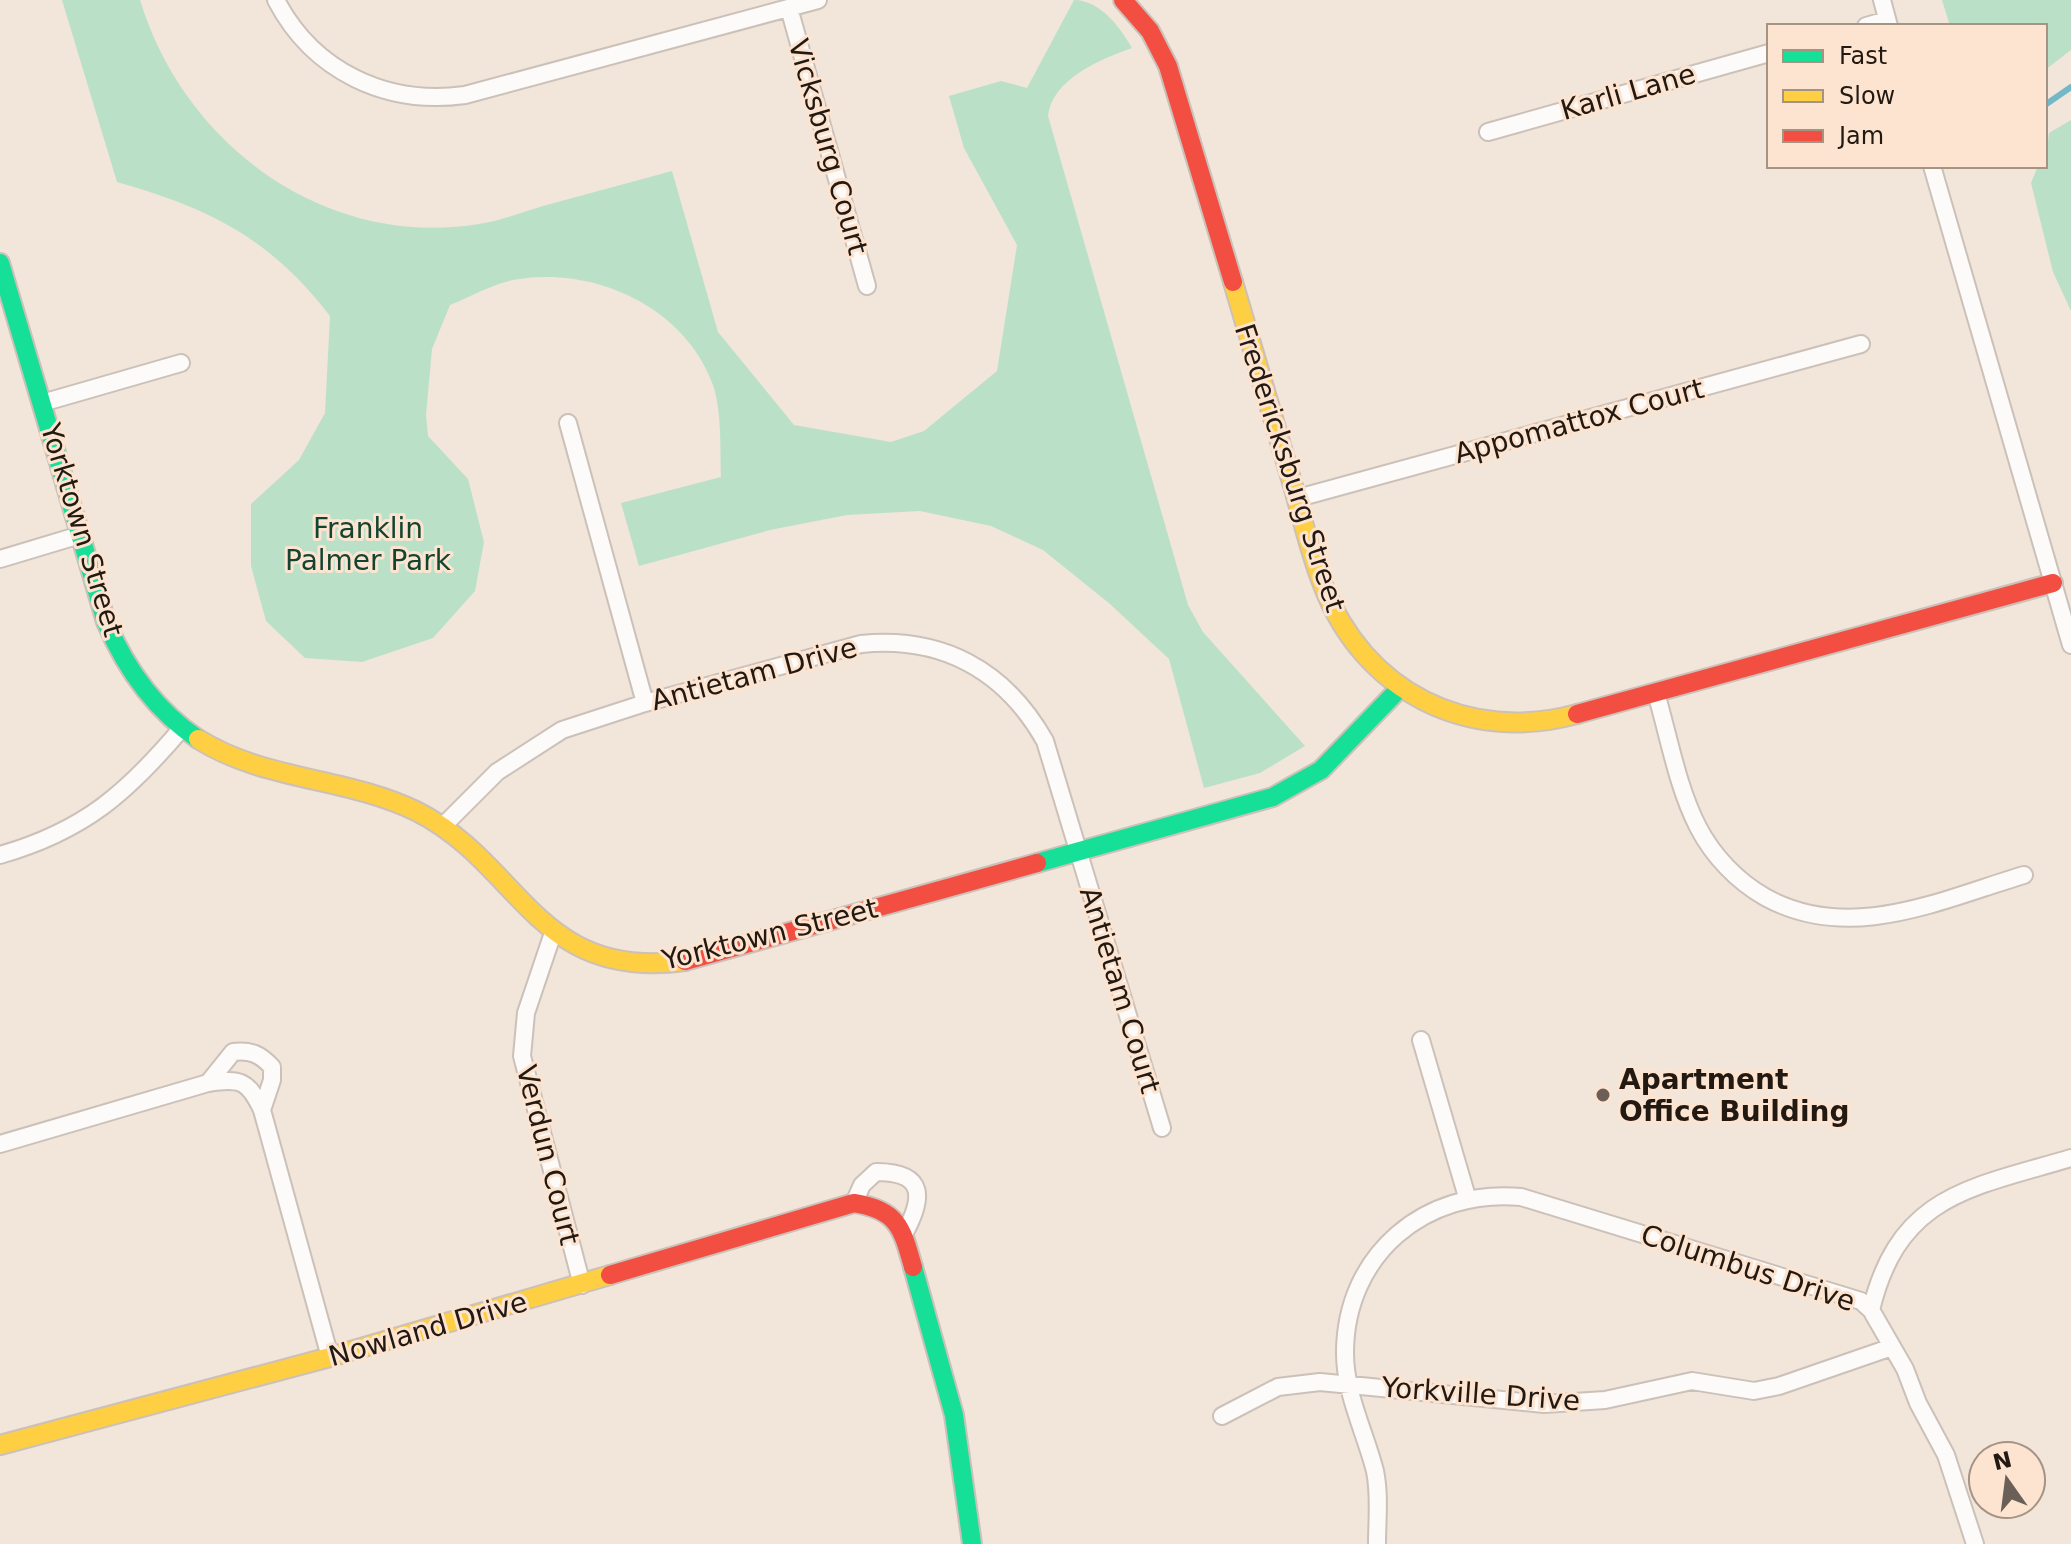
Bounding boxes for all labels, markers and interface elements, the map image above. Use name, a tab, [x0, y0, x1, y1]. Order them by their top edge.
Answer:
legend	[1767, 24, 2047, 168]
street label: Vicksburg Court	[781, 35, 875, 259]
text: Fast	[1839, 42, 1887, 70]
street label: Karli Lane	[1557, 57, 1699, 127]
text: Slow	[1839, 82, 1895, 110]
text: Jam	[1837, 122, 1884, 150]
street label: Fredericksburg Street	[1228, 320, 1352, 616]
street label: Appomattox Court	[1451, 372, 1707, 470]
street label: Yorktown Street	[34, 419, 130, 641]
park label: Franklin Palmer Park	[285, 512, 452, 577]
street label: Antietam Drive	[647, 631, 861, 717]
street label: Antietam Court	[1073, 883, 1167, 1097]
street label: Yorktown Street	[658, 891, 881, 977]
street label: Verdun Court	[510, 1062, 586, 1248]
place label: Apartment Office Building	[1619, 1063, 1849, 1128]
marker: Apartment Office Building	[1594, 1086, 1612, 1104]
street label: Columbus Drive	[1637, 1218, 1859, 1318]
street label: Nowland Drive	[325, 1285, 531, 1373]
street label: Yorkville Drive	[1380, 1371, 1581, 1417]
north arrow	[1967, 1440, 2047, 1520]
text: N	[1990, 1447, 2014, 1475]

